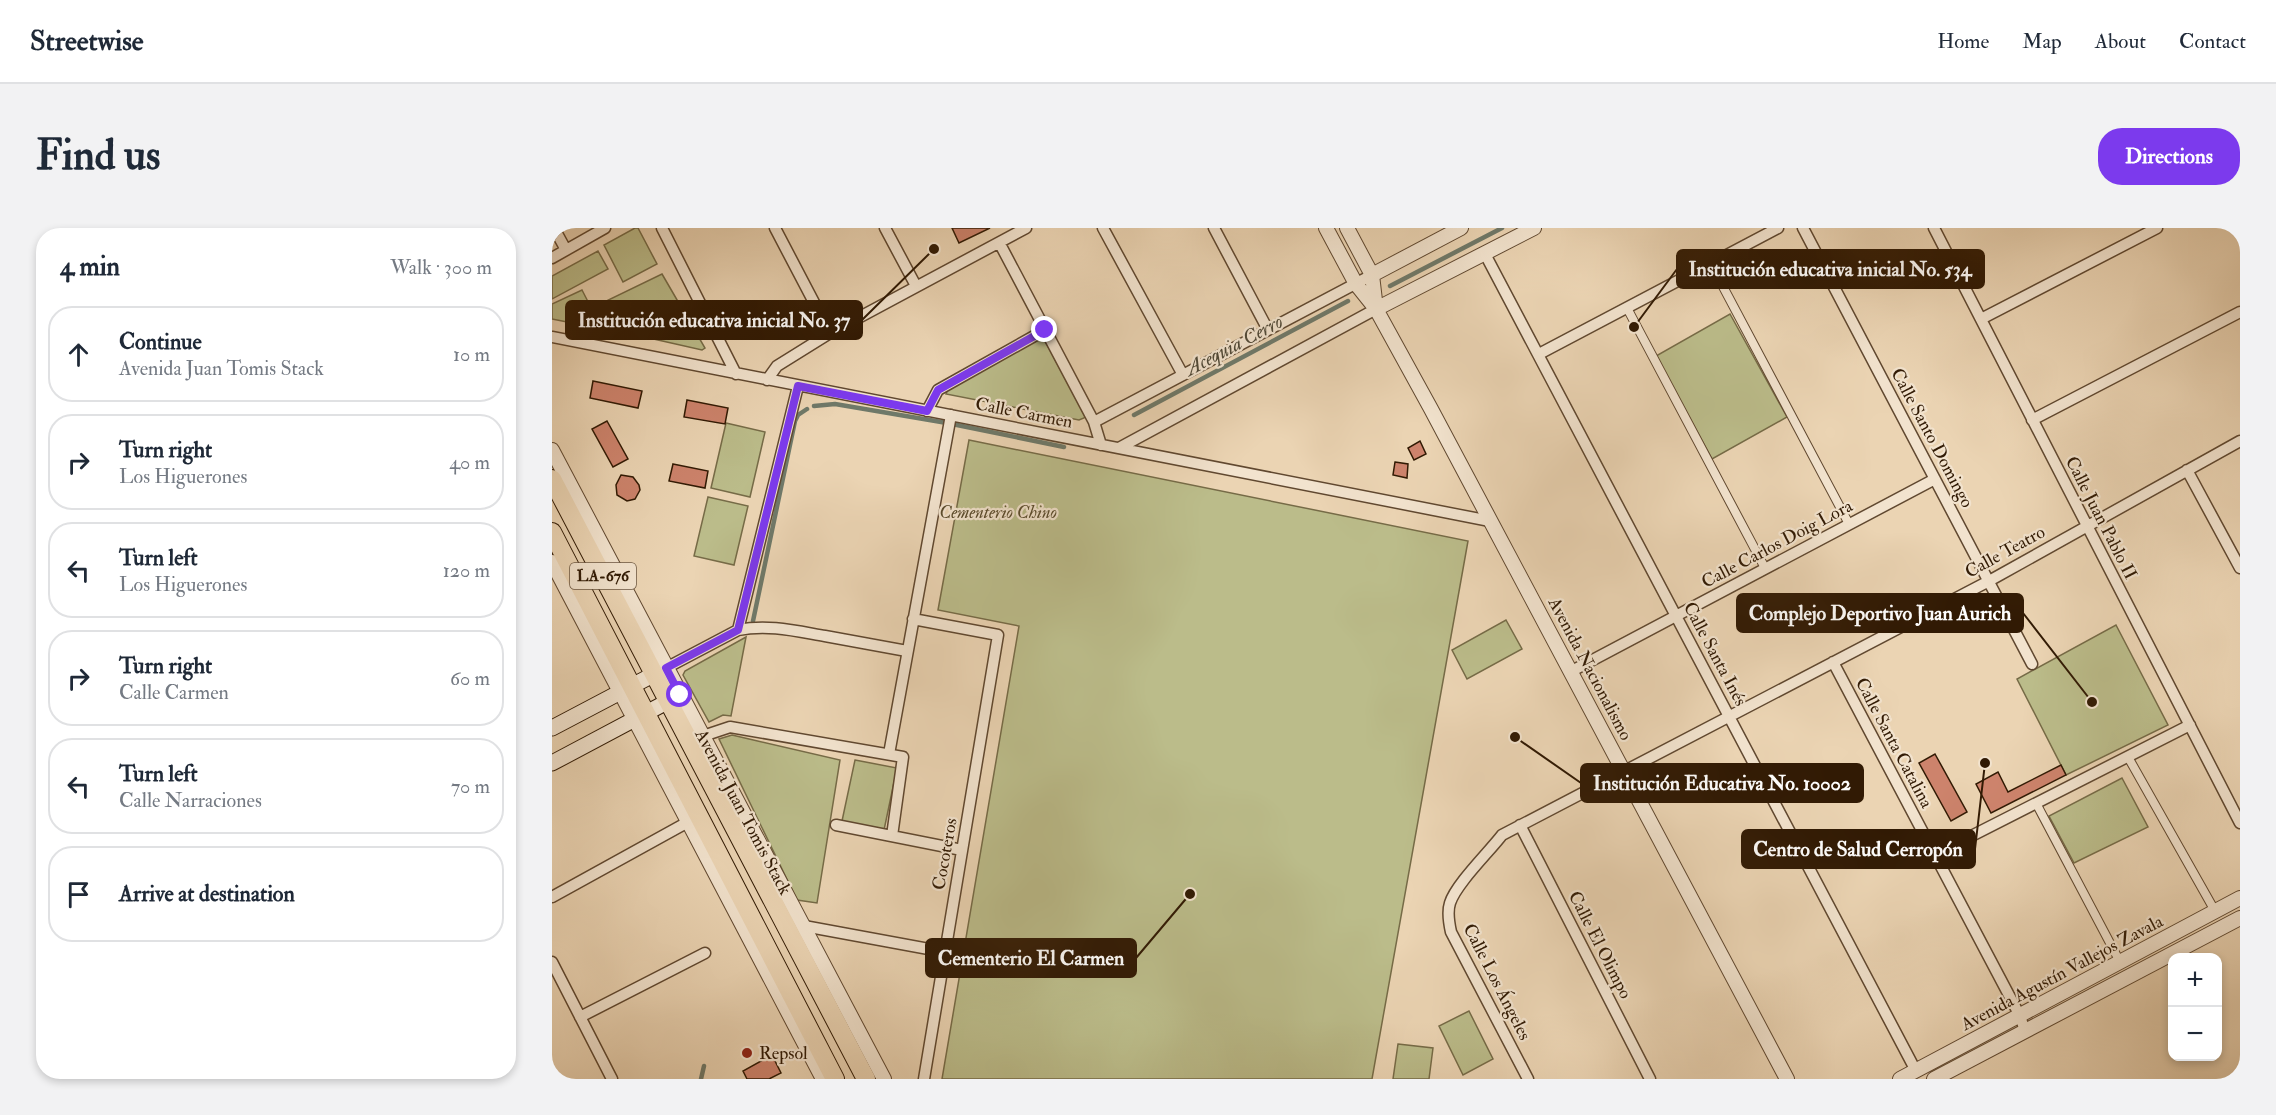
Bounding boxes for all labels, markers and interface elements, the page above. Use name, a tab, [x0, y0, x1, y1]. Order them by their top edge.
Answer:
text: Streetwise	[30, 24, 144, 59]
text: Home	[1937, 28, 1989, 55]
text: Map	[2022, 28, 2062, 55]
text: About	[2095, 28, 2146, 55]
text: Contact	[2179, 28, 2246, 55]
button: Directions	[2098, 128, 2240, 185]
text: Find us	[36, 130, 160, 182]
callout: Institución educativa inicial No. 534	[1677, 250, 1984, 288]
text: 4 min	[60, 251, 120, 283]
text: Walk · 300 m	[390, 255, 492, 280]
text: Institución educativa inicial No. 534	[1689, 257, 1973, 282]
callout: Institución educativa inicial No. 37	[566, 301, 862, 339]
text: Institución educativa inicial No. 37	[578, 308, 851, 333]
water label: Acequia Cerro	[1179, 309, 1287, 382]
route end	[1031, 316, 1057, 342]
text: Continue	[119, 328, 202, 356]
icon: ahead	[62, 338, 95, 371]
text: 10 m	[453, 342, 490, 367]
text: Avenida Juan Tomis Stack	[119, 356, 324, 381]
street label: Calle Santo Domingo	[1886, 364, 1979, 512]
street label: Calle Carmen	[973, 392, 1075, 434]
text: Turn right	[119, 436, 212, 464]
icon: right	[62, 446, 95, 479]
text: 40 m	[449, 450, 490, 475]
street label: Calle Juan Pablo II	[2060, 452, 2142, 584]
text: Los Higuerones	[119, 464, 247, 489]
street label: Calle Carlos Doig Lora	[1697, 494, 1857, 594]
park label: Cementerio Chino	[939, 501, 1057, 524]
street label: Calle Teatro	[1961, 520, 2049, 583]
text: Turn left	[119, 544, 198, 572]
icon: left	[62, 554, 95, 587]
text: 120 m	[443, 558, 490, 583]
road number: LA-676	[570, 563, 636, 589]
text: Los Higuerones	[119, 572, 247, 597]
street label: Avenida Nacionalismo	[1542, 593, 1638, 745]
callout: Complejo Deportivo Juan Aurich	[1737, 594, 2023, 632]
street label: Calle Santa Inés	[1678, 598, 1752, 710]
text: Complejo Deportivo Juan Aurich	[1749, 601, 2012, 627]
text: Turn right	[119, 652, 212, 680]
icon: right	[62, 662, 95, 695]
text: 60 m	[450, 666, 490, 691]
street label: Calle Santa Catalina	[1850, 674, 1938, 813]
text: Calle Carmen	[119, 680, 229, 705]
route start	[666, 681, 692, 707]
street label: Avenida Juan Tomis Stack	[689, 724, 797, 899]
text: Turn left	[119, 760, 198, 788]
callout: Institución Educativa No. 10002	[1581, 764, 1863, 802]
icon: left	[62, 770, 95, 803]
text: Institución Educativa No. 10002	[1593, 771, 1851, 796]
text: 70 m	[451, 774, 490, 799]
text: Calle Narraciones	[119, 788, 262, 813]
street label: Cocoteros	[927, 816, 963, 892]
callout: Centro de Salud Cerropón	[1742, 830, 1975, 868]
text: Centro de Salud Cerropón	[1753, 837, 1964, 863]
icon: arrive	[62, 878, 95, 911]
text: Arrive at destination	[119, 880, 295, 908]
street label: Calle El Olimpo	[1563, 887, 1637, 1003]
street label: Avenida Agustín Vallejos Zavala	[1956, 910, 2168, 1037]
street label: Calle Los Ángeles	[1458, 920, 1536, 1044]
callout: Cementerio El Carmen	[926, 939, 1136, 977]
text: Cementerio El Carmen	[938, 946, 1125, 971]
map controls	[2168, 953, 2222, 1061]
button: +	[2168, 953, 2222, 1007]
button: −	[2168, 1007, 2222, 1061]
place label: Repsol	[759, 1042, 808, 1065]
marker: Repsol	[740, 1046, 754, 1060]

